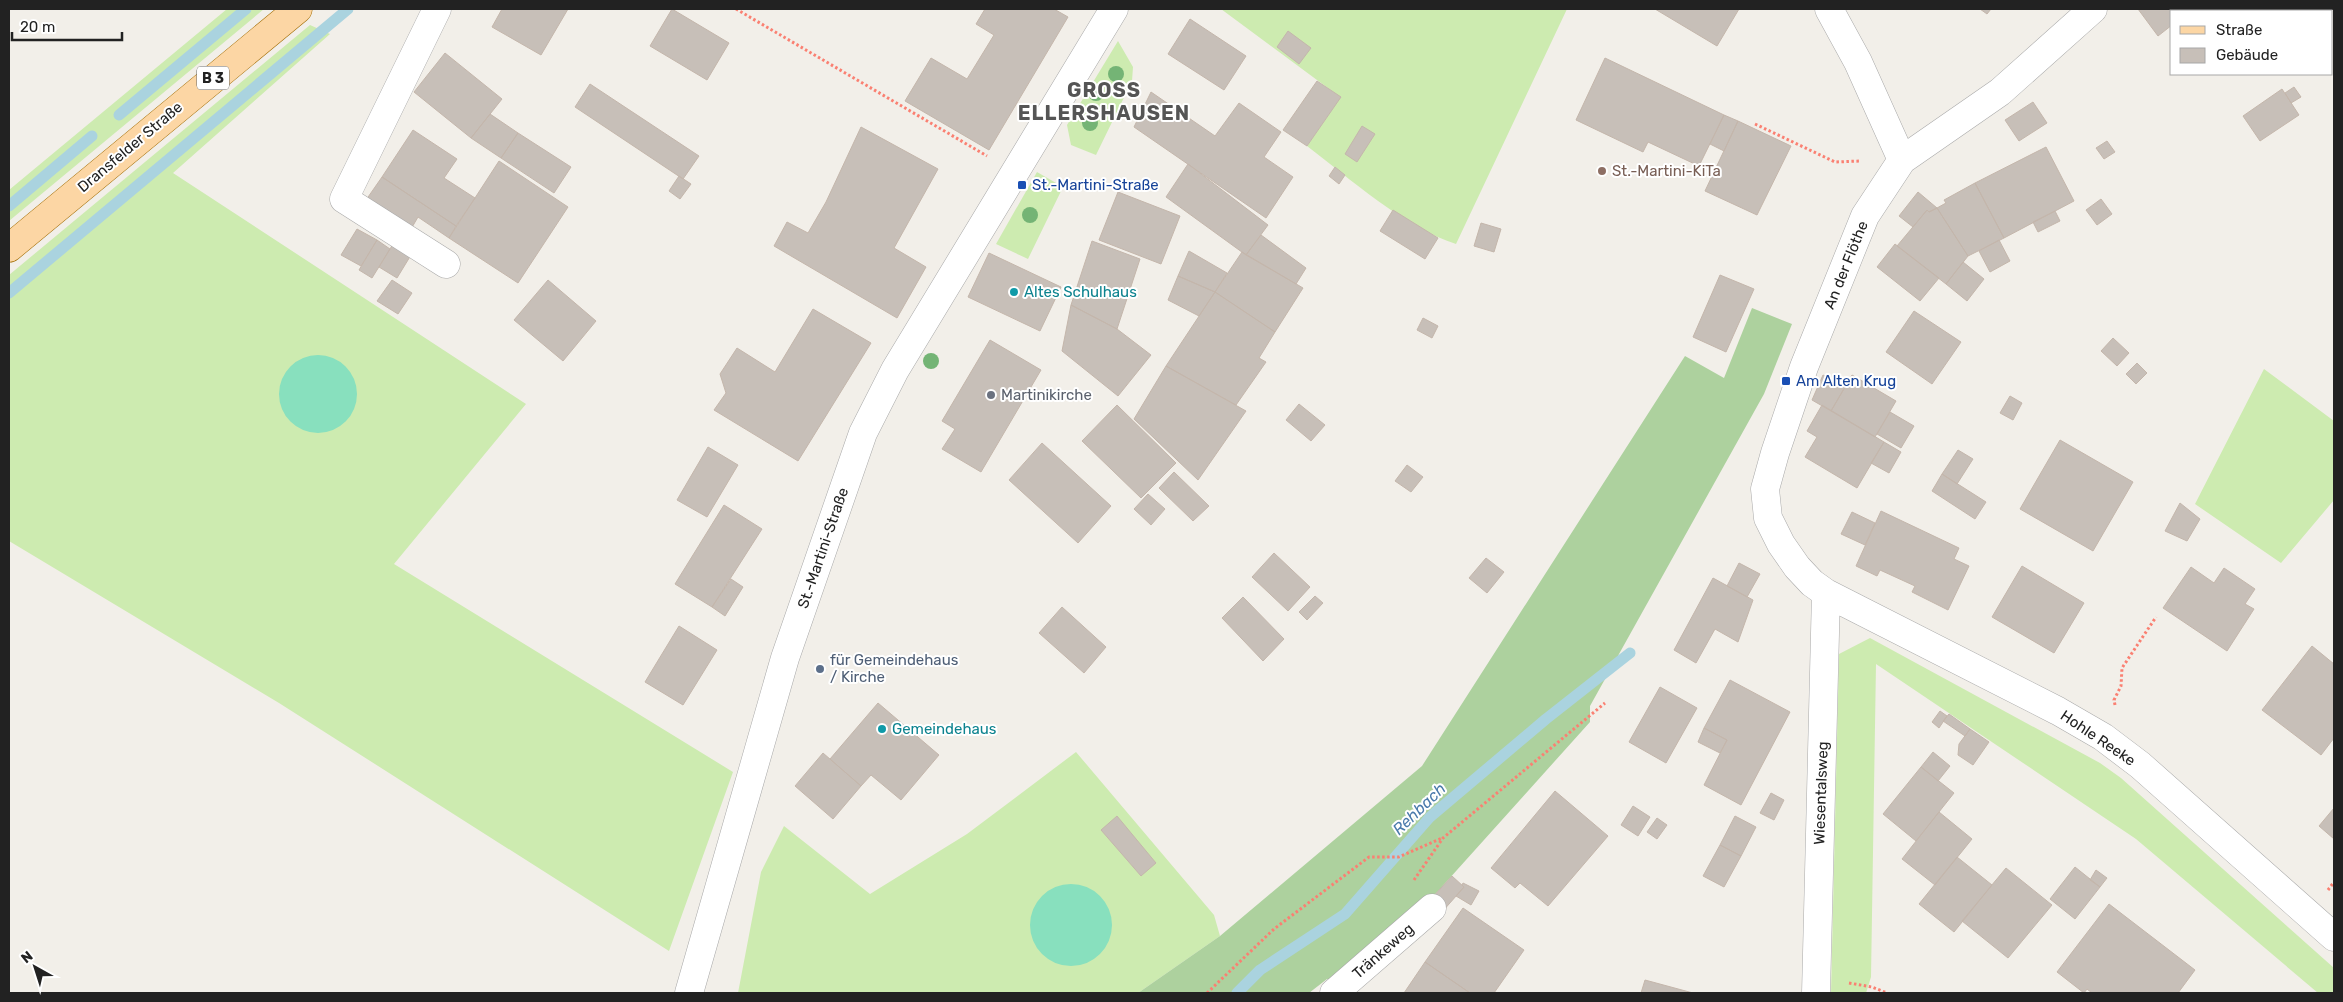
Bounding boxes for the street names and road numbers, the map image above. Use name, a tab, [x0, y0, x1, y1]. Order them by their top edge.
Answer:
road number: B 3	[197, 66, 229, 90]
street label: Dransfelder Straße	[74, 98, 186, 196]
street label: An der Flöthe	[1820, 218, 1872, 312]
street label: St.-Martini-Straße	[794, 485, 852, 611]
street label: Hohle Reeke	[2057, 706, 2139, 770]
street label: Wiesentalsweg	[1810, 741, 1832, 845]
street label: Tränkeweg	[1349, 920, 1417, 982]

